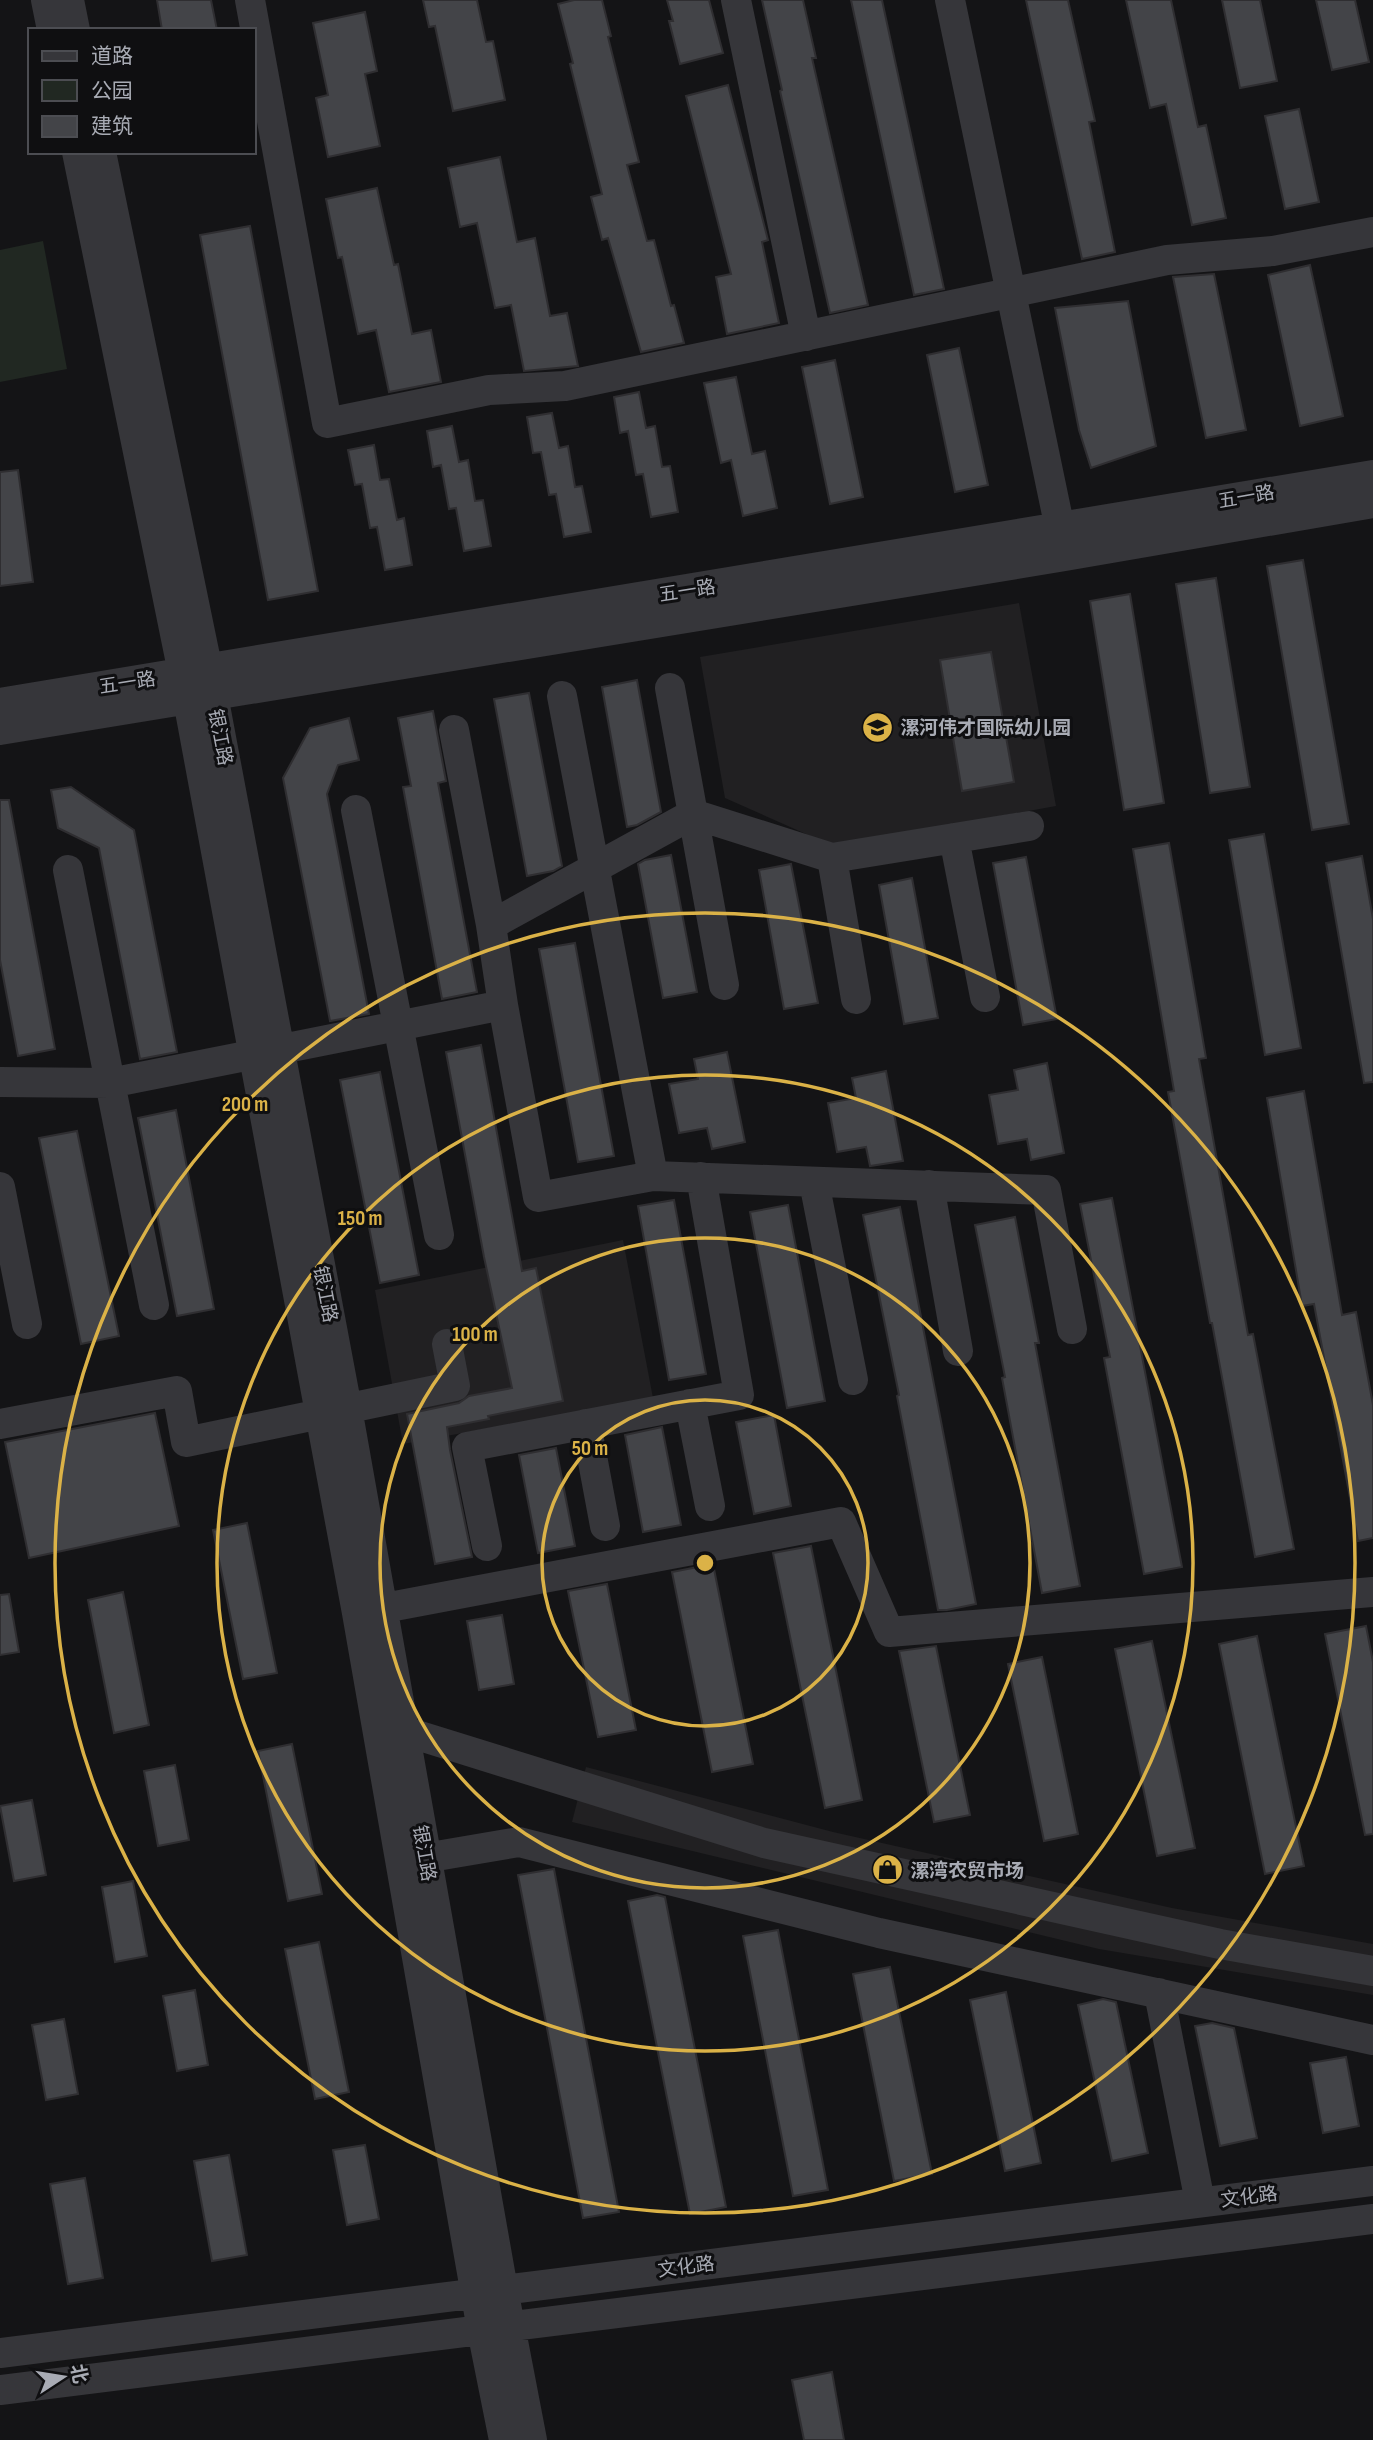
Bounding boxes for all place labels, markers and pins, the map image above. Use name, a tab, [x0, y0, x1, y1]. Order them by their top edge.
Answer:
school or university icon: 漯河伟才国际幼儿园	[860, 710, 894, 744]
place label: 漯河伟才国际幼儿园	[900, 717, 1071, 740]
centre of rings	[693, 1551, 717, 1575]
shop icon: 漯湾农贸市场	[870, 1853, 904, 1887]
place label: 漯湾农贸市场	[910, 1860, 1024, 1883]

